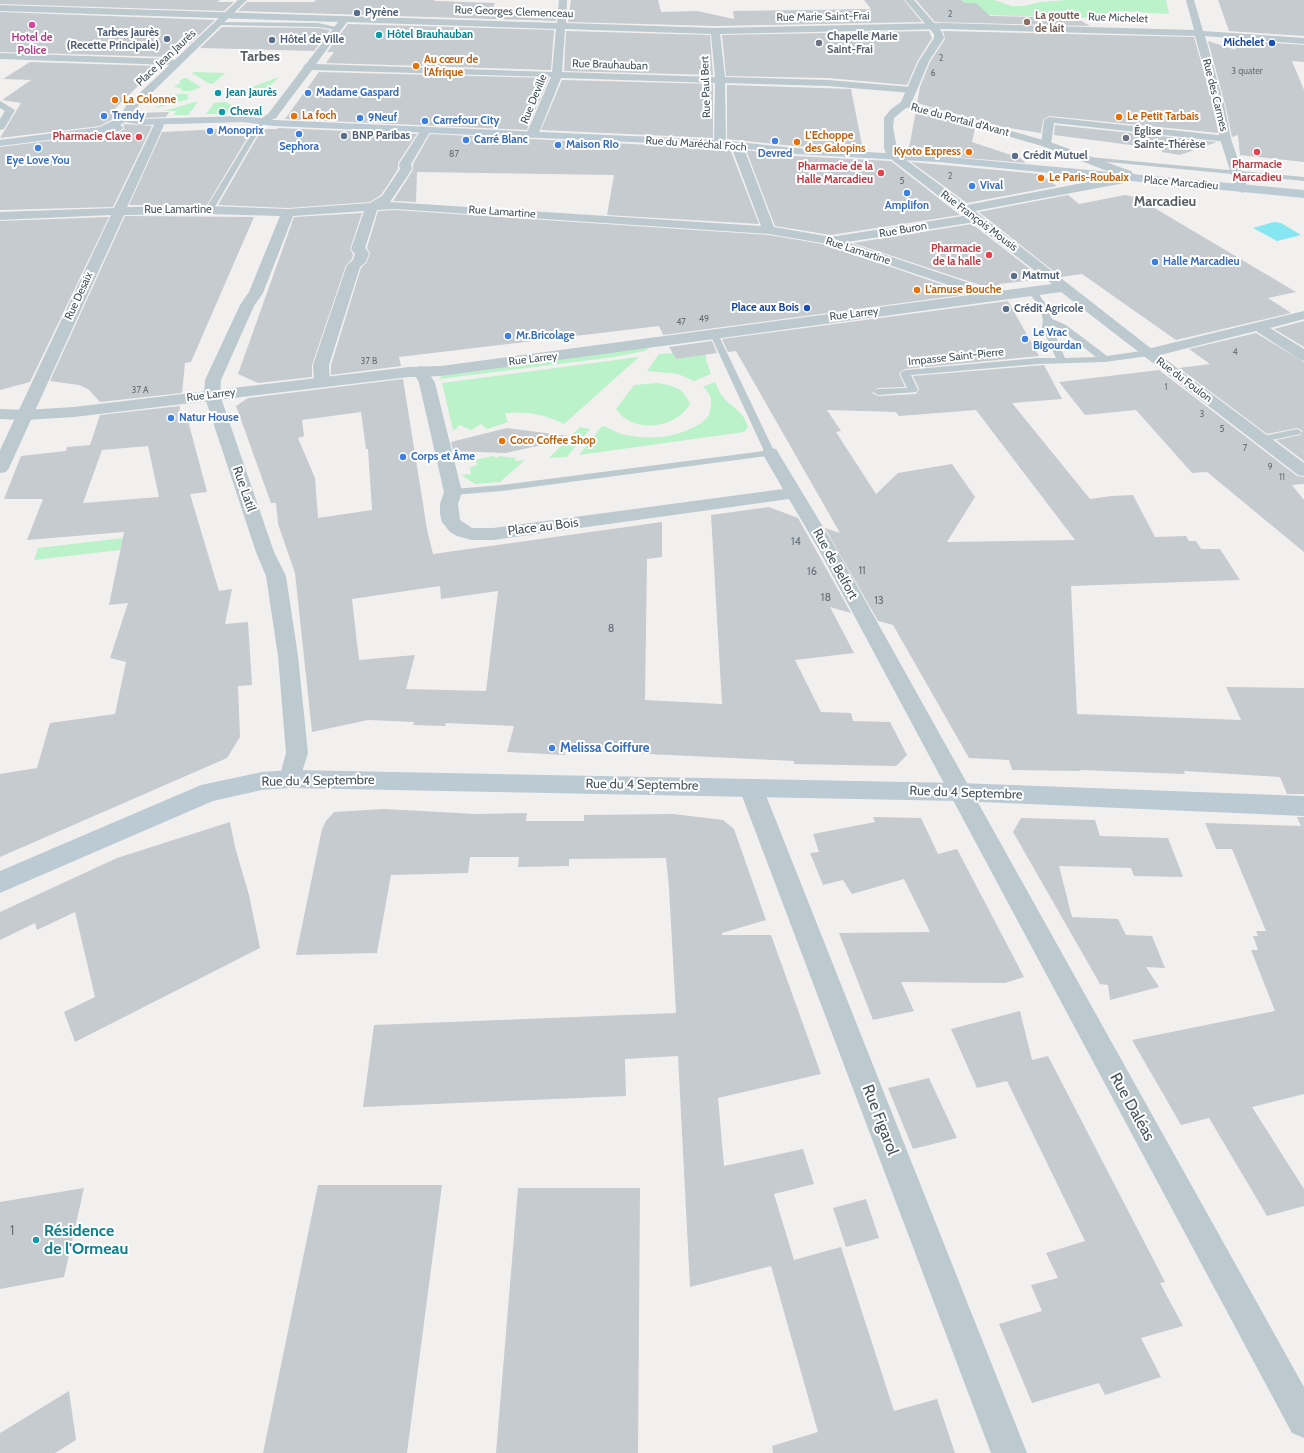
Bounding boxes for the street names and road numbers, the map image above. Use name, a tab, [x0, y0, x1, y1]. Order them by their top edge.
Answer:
street label: Rue Georges Clemenceau	[454, 3, 574, 21]
street label: Rue Marie Saint-Frai	[776, 10, 870, 24]
street label: Rue Michelet	[1088, 10, 1148, 26]
street label: Place Jean Jaurès	[133, 27, 199, 89]
street label: Rue Paul Bert	[698, 56, 714, 118]
street label: Rue Brauhauban	[572, 57, 648, 73]
street label: Rue des Carmes	[1200, 57, 1230, 133]
street label: Rue Deville	[518, 72, 550, 126]
street label: Rue du Portail d'Avant	[909, 101, 1011, 139]
street label: Rue du Maréchal Foch	[645, 134, 747, 154]
street label: Place Marcadieu	[1143, 173, 1219, 193]
street label: Rue François Mousis	[938, 188, 1020, 254]
street label: Rue Lamartine	[144, 203, 212, 217]
street label: Rue Lamartine	[468, 203, 536, 221]
street label: Rue Buron	[878, 219, 928, 241]
street label: Rue Lamartine	[824, 234, 892, 268]
street label: Rue Desaix	[62, 270, 96, 322]
street label: Rue Larrey	[829, 304, 879, 324]
street label: Impasse Saint-Pierre	[908, 345, 1004, 369]
street label: Rue Larrey	[508, 349, 558, 369]
street label: Rue du Foulon	[1153, 355, 1215, 405]
street label: Rue Larrey	[186, 385, 236, 405]
street label: Rue Latil	[229, 464, 259, 514]
street label: Place au Bois	[507, 515, 579, 539]
street label: Rue de Belfort	[809, 526, 861, 602]
street label: Rue du 4 Septembre	[261, 772, 375, 790]
street label: Rue du 4 Septembre	[585, 776, 699, 794]
street label: Rue du 4 Septembre	[909, 783, 1023, 803]
street label: Rue Daléas	[1105, 1070, 1159, 1144]
street label: Rue Figarol	[858, 1082, 902, 1158]

